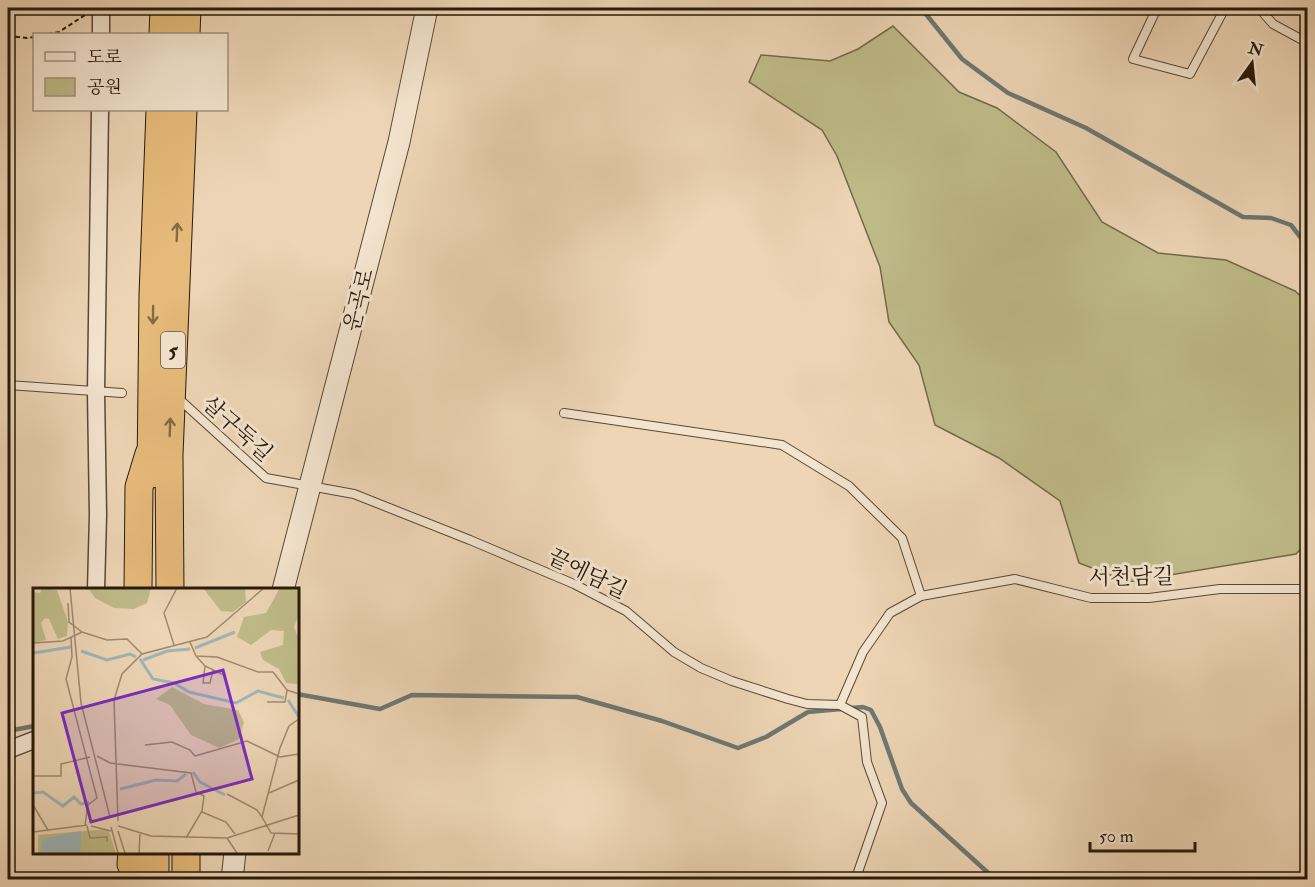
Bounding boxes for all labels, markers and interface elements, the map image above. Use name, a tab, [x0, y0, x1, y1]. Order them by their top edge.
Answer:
legend	[33, 33, 228, 111]
north arrow	[1222, 33, 1282, 93]
text: N	[1245, 38, 1266, 61]
text: 도로	[87, 46, 122, 69]
text: 공원	[87, 76, 122, 99]
one-way arrow	[172, 222, 183, 242]
street label: 운곡로	[338, 266, 380, 335]
one-way arrow	[147, 304, 159, 324]
road number: 5	[161, 332, 185, 368]
street label: 살구둑길	[196, 390, 278, 468]
one-way arrow	[164, 417, 175, 437]
street label: 끝에담길	[543, 543, 632, 605]
street label: 서천담길	[1088, 562, 1174, 592]
inset map	[33, 588, 298, 854]
scale bar	[1090, 815, 1195, 853]
text: 50 m	[1099, 825, 1134, 848]

